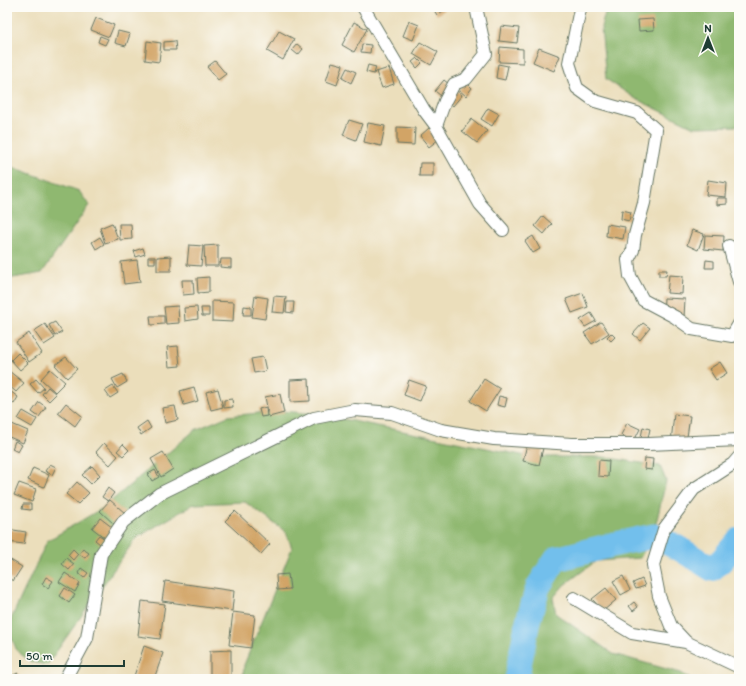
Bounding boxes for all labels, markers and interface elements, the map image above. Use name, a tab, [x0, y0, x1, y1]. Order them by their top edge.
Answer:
north arrow	[688, 18, 728, 58]
text: N	[704, 22, 712, 35]
scale bar	[20, 642, 124, 668]
text: 50 m	[26, 649, 52, 663]

